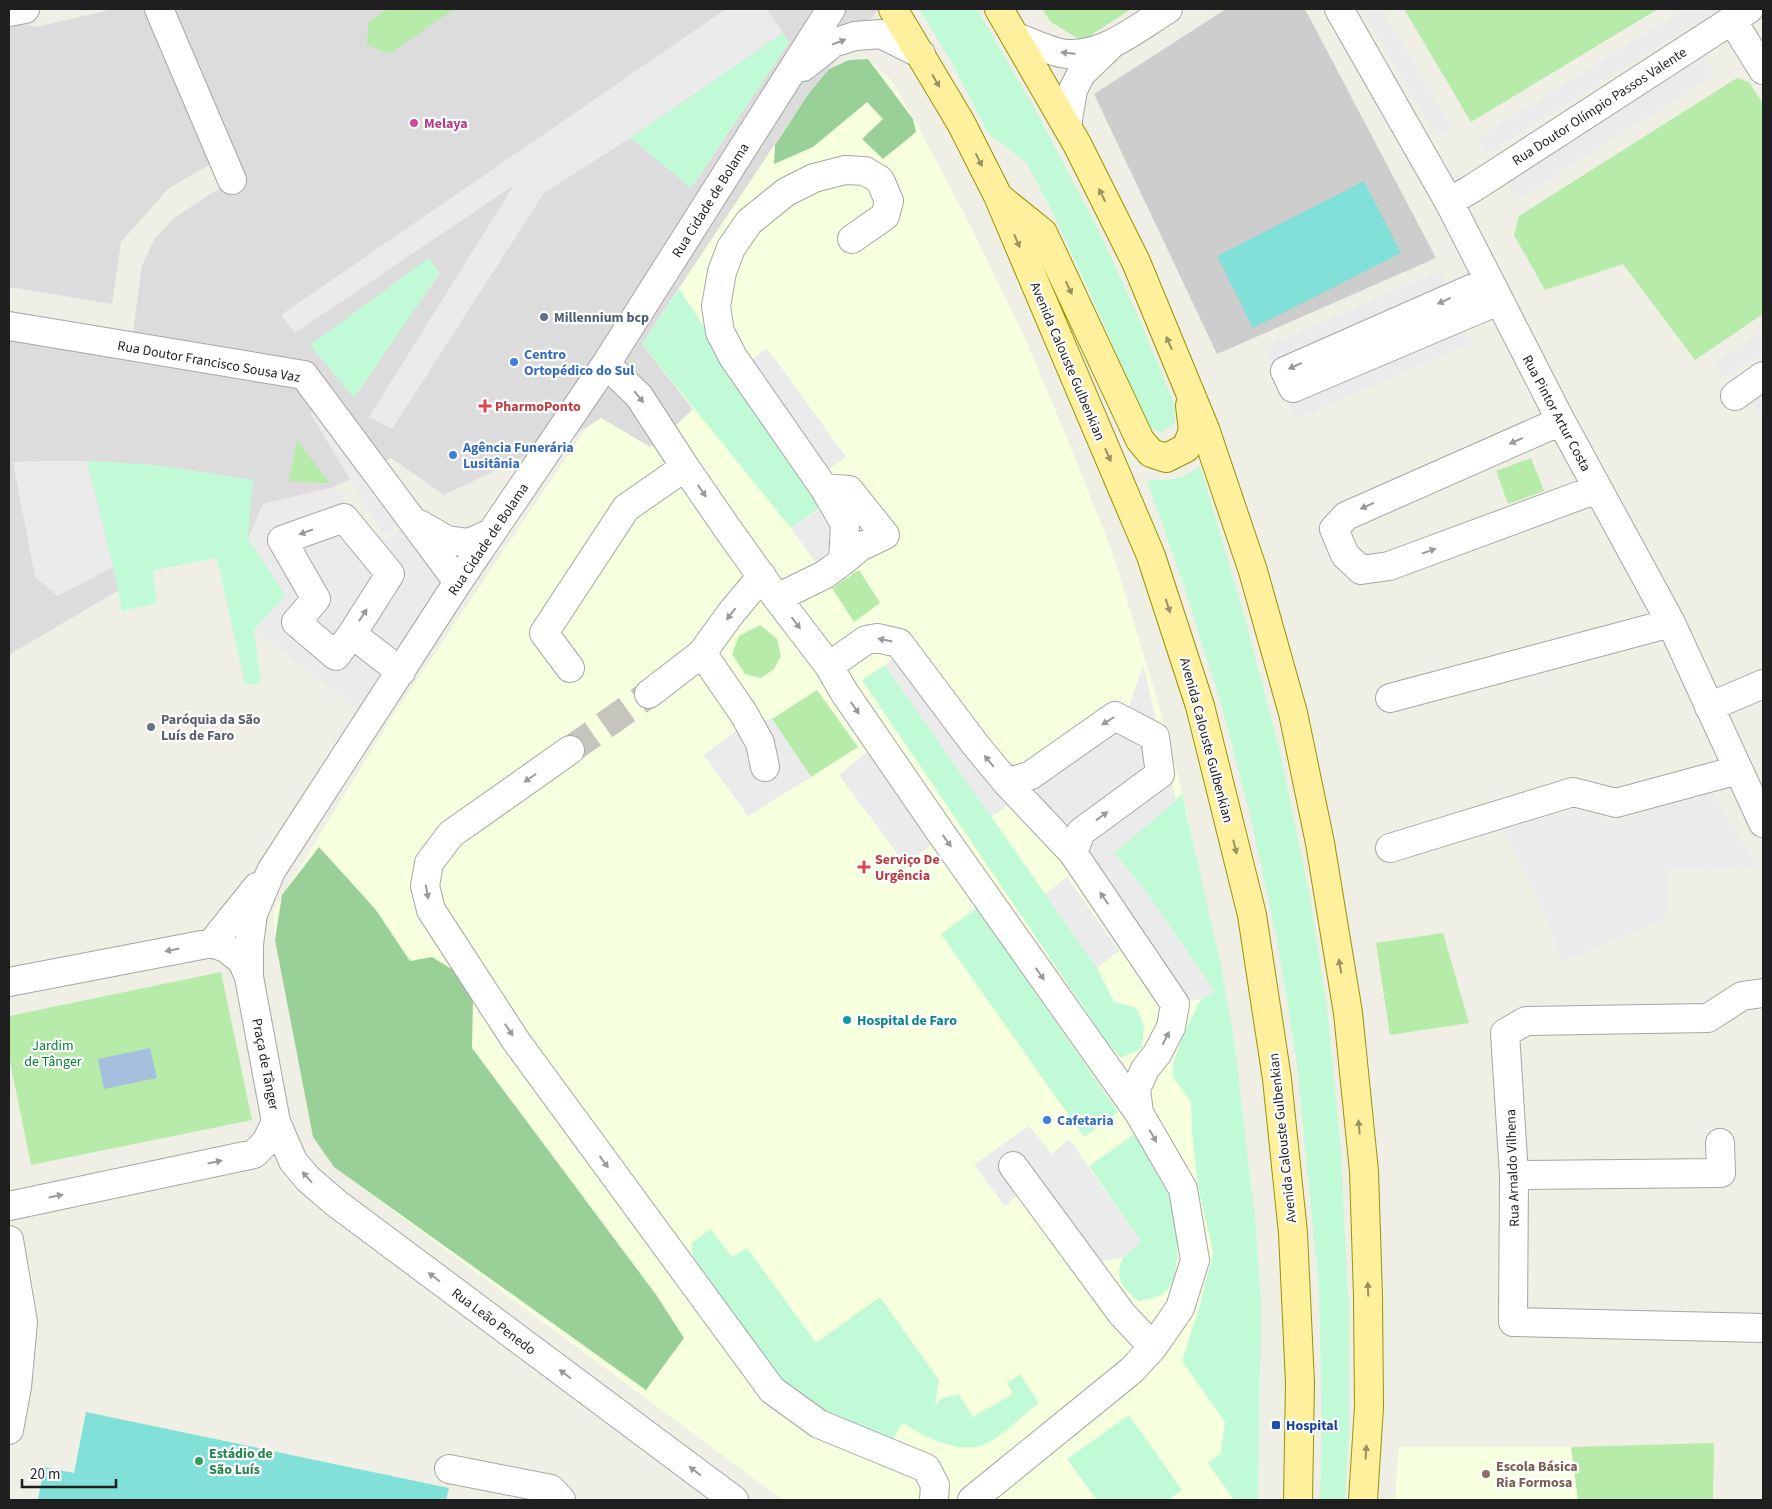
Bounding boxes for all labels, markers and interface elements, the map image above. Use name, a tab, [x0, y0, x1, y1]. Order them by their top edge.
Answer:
one-way arrow	[832, 38, 847, 46]
street label: Rua Doutor Olímpio Passos Valente	[1508, 43, 1691, 171]
one-way arrow	[1059, 48, 1075, 56]
one-way arrow	[932, 74, 941, 87]
place label: Melaya	[424, 114, 468, 134]
marker: Melaya	[408, 117, 420, 129]
street label: Rua Cidade de Bolama	[667, 139, 754, 262]
one-way arrow	[975, 152, 983, 167]
one-way arrow	[1098, 188, 1106, 202]
one-way arrow	[1014, 234, 1022, 248]
street label: Avenida Calouste Gulbenkian	[1025, 279, 1110, 444]
one-way arrow	[1065, 281, 1073, 295]
one-way arrow	[1437, 297, 1451, 305]
place label: Millennium bcp	[554, 308, 649, 328]
marker: Millennium bcp	[538, 311, 550, 323]
street label: Rua Doutor Francisco Sousa Vaz	[116, 336, 302, 388]
one-way arrow	[1165, 336, 1173, 350]
place label: Centro Ortopédico do Sul	[524, 345, 634, 381]
street label: Rua Pintor Artur Costa	[1517, 352, 1595, 475]
marker: Centro Ortopédico do Sul	[508, 356, 520, 368]
one-way arrow	[1288, 363, 1302, 371]
one-way arrow	[633, 390, 644, 403]
place label: PharmoPonto	[495, 397, 581, 417]
marker: PharmoPonto	[479, 400, 491, 412]
one-way arrow	[1509, 437, 1523, 445]
place label: Agência Funerária Lusitânia	[462, 438, 574, 474]
one-way arrow	[1105, 448, 1113, 462]
marker: Agência Funerária Lusitânia	[447, 449, 459, 461]
street label: Rua Cidade de Bolama	[444, 479, 534, 600]
one-way arrow	[697, 484, 707, 498]
one-way arrow	[1360, 503, 1374, 511]
one-way arrow	[298, 528, 313, 536]
one-way arrow	[1422, 547, 1437, 554]
one-way arrow	[1164, 599, 1172, 614]
one-way arrow	[726, 607, 736, 621]
one-way arrow	[359, 609, 368, 622]
one-way arrow	[791, 616, 801, 630]
one-way arrow	[877, 635, 893, 643]
street label: Avenida Calouste Gulbenkian	[1174, 655, 1238, 825]
one-way arrow	[850, 701, 860, 714]
place label: Paróquia da São Luís de Faro	[161, 710, 261, 746]
one-way arrow	[1101, 717, 1115, 726]
marker: Paróquia da São Luís de Faro	[145, 721, 157, 733]
one-way arrow	[983, 754, 994, 767]
one-way arrow	[523, 773, 537, 783]
one-way arrow	[1095, 811, 1109, 821]
one-way arrow	[942, 835, 952, 848]
one-way arrow	[1231, 839, 1239, 854]
place label: Serviço De Urgência	[875, 850, 940, 886]
marker: Serviço De Urgência	[857, 860, 871, 874]
one-way arrow	[423, 884, 431, 900]
one-way arrow	[1099, 892, 1109, 905]
one-way arrow	[164, 947, 180, 955]
one-way arrow	[1336, 957, 1344, 973]
one-way arrow	[1035, 967, 1045, 981]
place label: Hospital de Faro	[857, 1011, 957, 1031]
marker: Hospital de Faro	[841, 1014, 853, 1026]
street label: Praça de Tânger	[246, 1017, 284, 1112]
one-way arrow	[505, 1024, 514, 1037]
one-way arrow	[1161, 1030, 1170, 1045]
park label: Jardim de Tânger	[24, 1036, 82, 1072]
street label: Avenida Calouste Gulbenkian	[1264, 1052, 1302, 1224]
street label: Rua Arnaldo Vilhena	[1501, 1109, 1525, 1227]
place label: Cafetaria	[1057, 1111, 1114, 1131]
marker: Cafetaria	[1041, 1114, 1053, 1126]
one-way arrow	[1355, 1119, 1363, 1135]
one-way arrow	[1149, 1129, 1157, 1144]
one-way arrow	[599, 1155, 610, 1168]
one-way arrow	[208, 1158, 223, 1166]
one-way arrow	[301, 1170, 312, 1183]
one-way arrow	[49, 1192, 64, 1200]
one-way arrow	[428, 1271, 441, 1282]
one-way arrow	[1364, 1281, 1372, 1297]
street label: Rua Leão Penedo	[447, 1283, 540, 1360]
one-way arrow	[558, 1369, 572, 1379]
place label: Hospital	[1286, 1416, 1338, 1436]
marker: Hospital	[1270, 1419, 1282, 1431]
one-way arrow	[1363, 1443, 1371, 1459]
place label: Estádio de São Luís	[209, 1444, 273, 1480]
marker: Estádio de São Luís	[193, 1455, 205, 1467]
scale bar	[22, 1456, 116, 1488]
place label: Escola Básica Ria Formosa	[1496, 1457, 1578, 1493]
text: 20 m	[30, 1464, 60, 1485]
one-way arrow	[688, 1466, 702, 1476]
marker: Escola Básica Ria Formosa	[1480, 1468, 1492, 1480]

